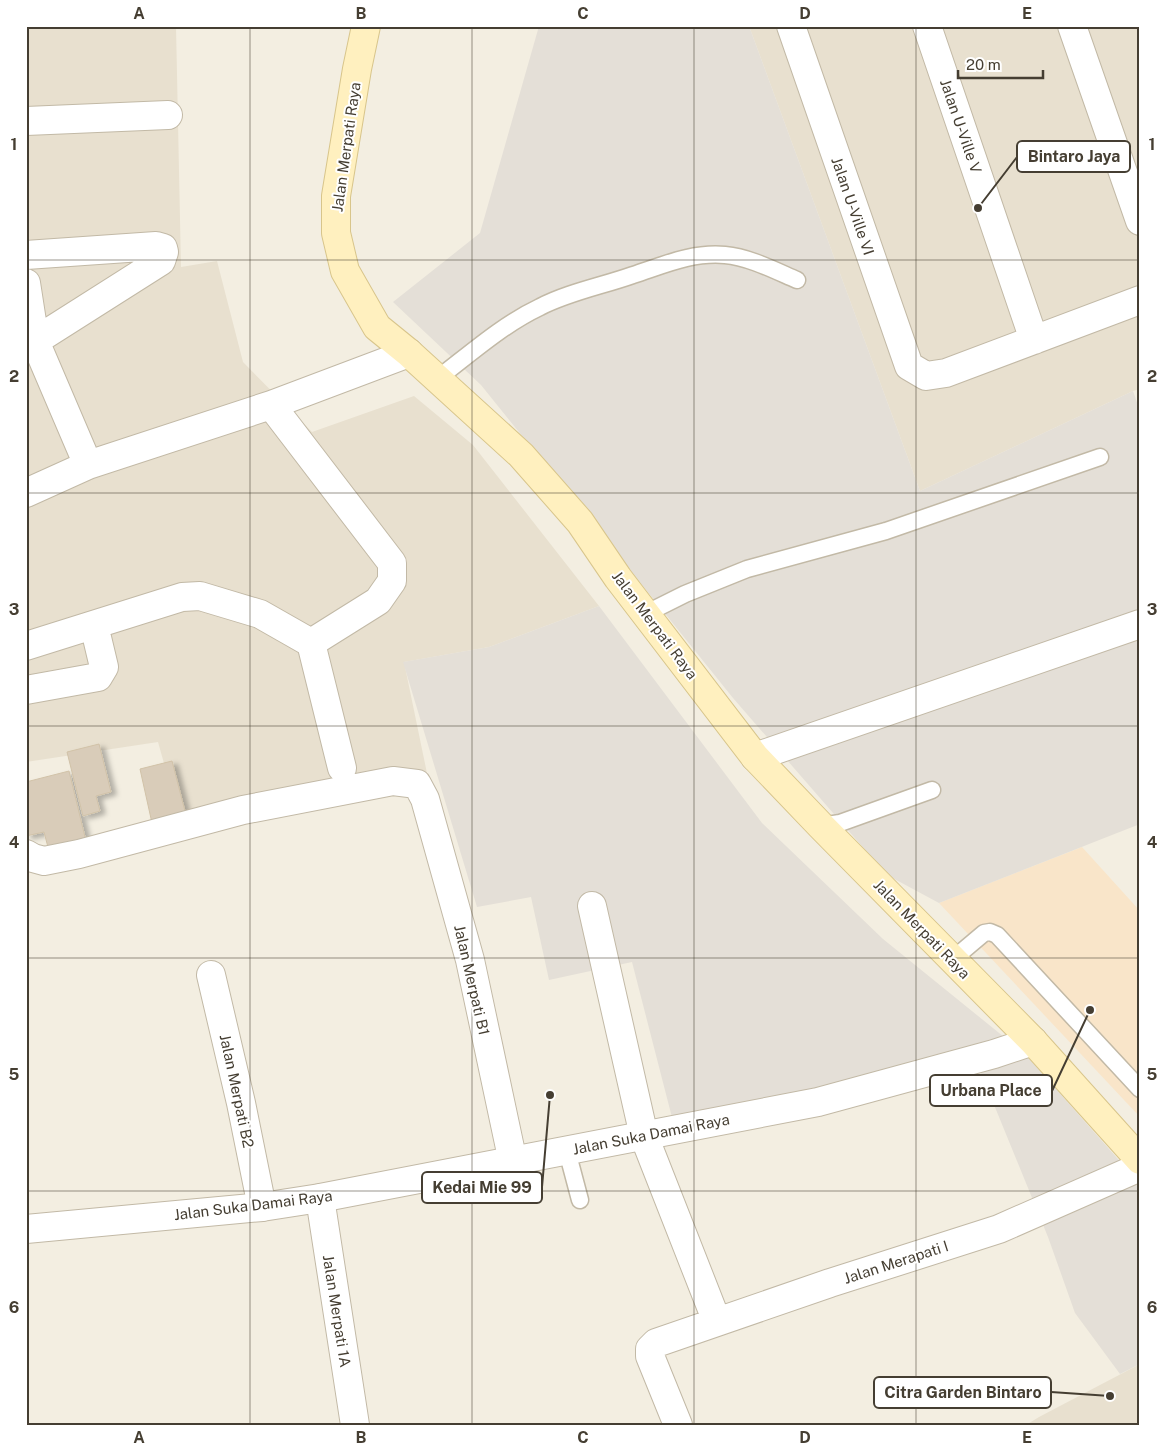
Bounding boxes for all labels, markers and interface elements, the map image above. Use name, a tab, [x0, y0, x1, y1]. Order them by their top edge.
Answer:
text: A	[133, 4, 145, 23]
text: B	[356, 4, 367, 23]
text: C	[577, 4, 589, 23]
text: D	[799, 4, 811, 23]
text: E	[1022, 4, 1032, 23]
scale bar	[958, 48, 1044, 80]
text: 20 m	[966, 56, 1001, 73]
street label: Jalan U-Ville V	[937, 77, 985, 175]
street label: Jalan Merpati Raya	[328, 81, 364, 213]
text: 1	[11, 135, 17, 154]
text: 1	[1149, 135, 1155, 154]
callout: Bintaro Jaya	[1017, 141, 1130, 172]
text: Bintaro Jaya	[1028, 147, 1120, 166]
street label: Jalan U-Ville VI	[828, 155, 878, 257]
text: 2	[9, 367, 19, 386]
text: 2	[1147, 367, 1157, 386]
street label: Jalan Merpati Raya	[609, 568, 701, 682]
text: 3	[9, 600, 19, 619]
text: 3	[1147, 600, 1157, 619]
text: 4	[9, 833, 20, 852]
text: 4	[1147, 833, 1158, 852]
street label: Jalan Merpati Raya	[870, 876, 974, 982]
street label: Jalan Merpati B1	[451, 923, 493, 1037]
street label: Jalan Merpati B2	[217, 1033, 257, 1149]
text: 5	[9, 1065, 20, 1084]
text: 5	[1147, 1065, 1158, 1084]
callout: Urbana Place	[930, 1075, 1052, 1106]
text: Urbana Place	[940, 1081, 1042, 1100]
street label: Jalan Suka Damai Raya	[571, 1110, 731, 1158]
callout: Kedai Mie 99	[422, 1172, 542, 1203]
text: Kedai Mie 99	[432, 1178, 532, 1197]
street label: Jalan Suka Damai Raya	[173, 1187, 333, 1223]
street label: Jalan Merapati I	[842, 1237, 950, 1287]
street label: Jalan Merpati 1A	[320, 1254, 354, 1369]
text: 6	[9, 1298, 19, 1317]
text: 6	[1147, 1298, 1157, 1317]
callout: Citra Garden Bintaro	[874, 1377, 1051, 1408]
text: Citra Garden Bintaro	[884, 1383, 1042, 1402]
text: A	[133, 1428, 145, 1447]
text: B	[356, 1428, 367, 1447]
text: C	[577, 1428, 589, 1447]
text: D	[799, 1428, 811, 1447]
text: E	[1022, 1428, 1032, 1447]

